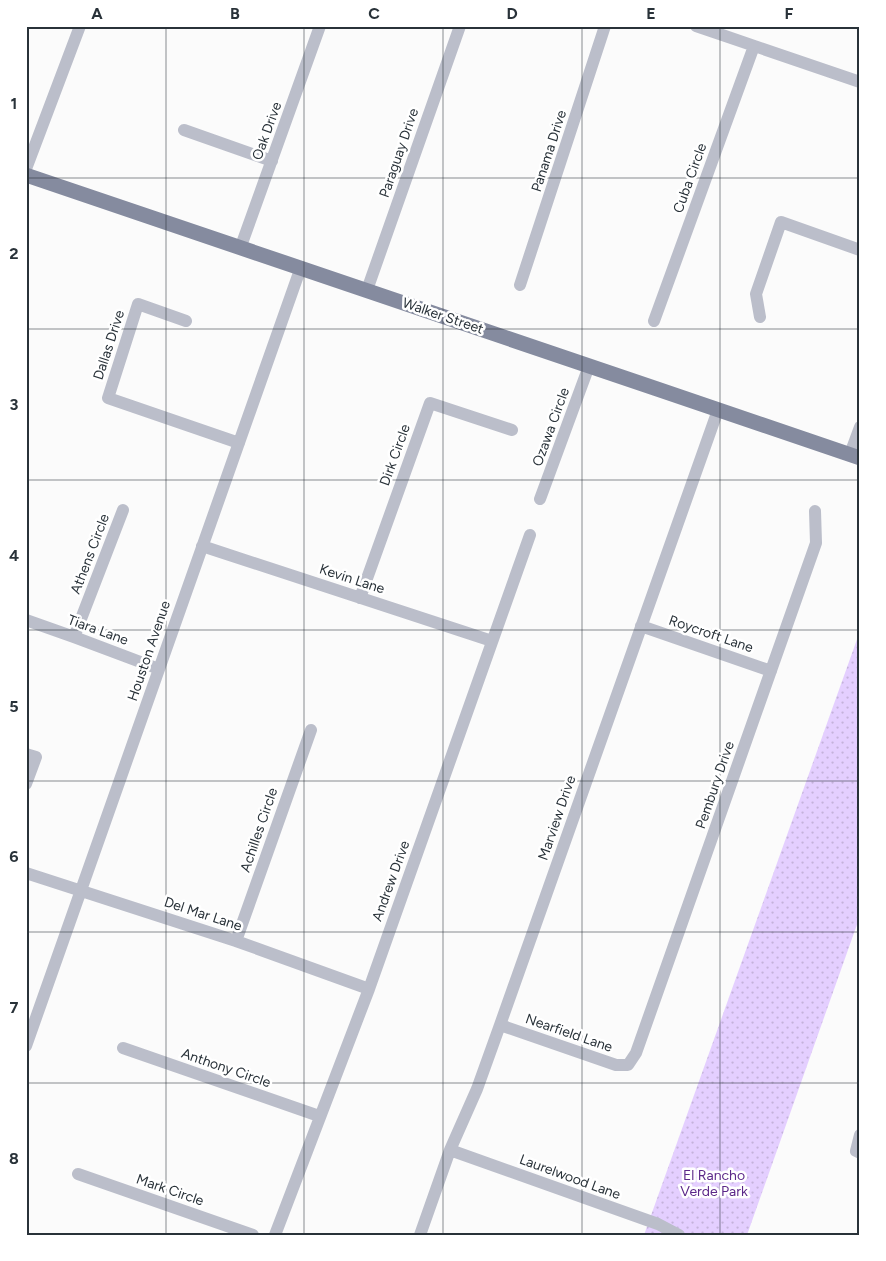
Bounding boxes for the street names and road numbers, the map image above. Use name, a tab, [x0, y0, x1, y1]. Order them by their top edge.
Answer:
street label: Oak Drive	[249, 99, 285, 162]
street label: Paraguay Drive	[376, 106, 422, 200]
street label: Panama Drive	[528, 108, 570, 194]
street label: Cuba Circle	[670, 140, 711, 215]
street label: Walker Street	[400, 294, 486, 338]
street label: Dallas Drive	[90, 308, 128, 382]
street label: Ozawa Circle	[529, 385, 573, 469]
street label: Dirk Circle	[376, 422, 414, 488]
street label: Athens Circle	[67, 511, 113, 596]
street label: Kevin Lane	[317, 560, 387, 598]
street label: Houston Avenue	[124, 598, 174, 703]
street label: Tiara Lane	[65, 611, 131, 649]
street label: Roycroft Lane	[667, 612, 756, 656]
street label: Pembury Drive	[692, 739, 738, 831]
street label: Marview Drive	[535, 773, 580, 863]
street label: Achilles Circle	[237, 785, 282, 874]
street label: Andrew Drive	[369, 838, 414, 924]
street label: Del Mar Lane	[162, 893, 244, 935]
street label: Nearfield Lane	[523, 1010, 615, 1056]
street label: Anthony Circle	[179, 1045, 273, 1091]
street label: Laurelwood Lane	[517, 1151, 623, 1203]
street label: Mark Circle	[134, 1171, 206, 1210]

